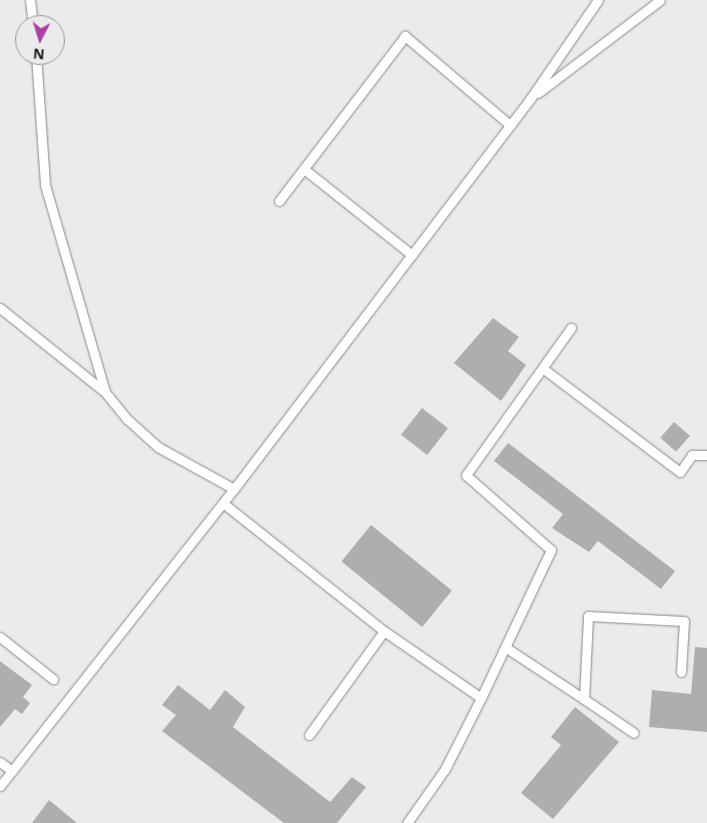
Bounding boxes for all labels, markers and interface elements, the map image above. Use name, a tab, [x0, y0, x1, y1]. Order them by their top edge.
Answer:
north arrow	[15, 15, 65, 65]
text: N	[32, 44, 45, 64]

